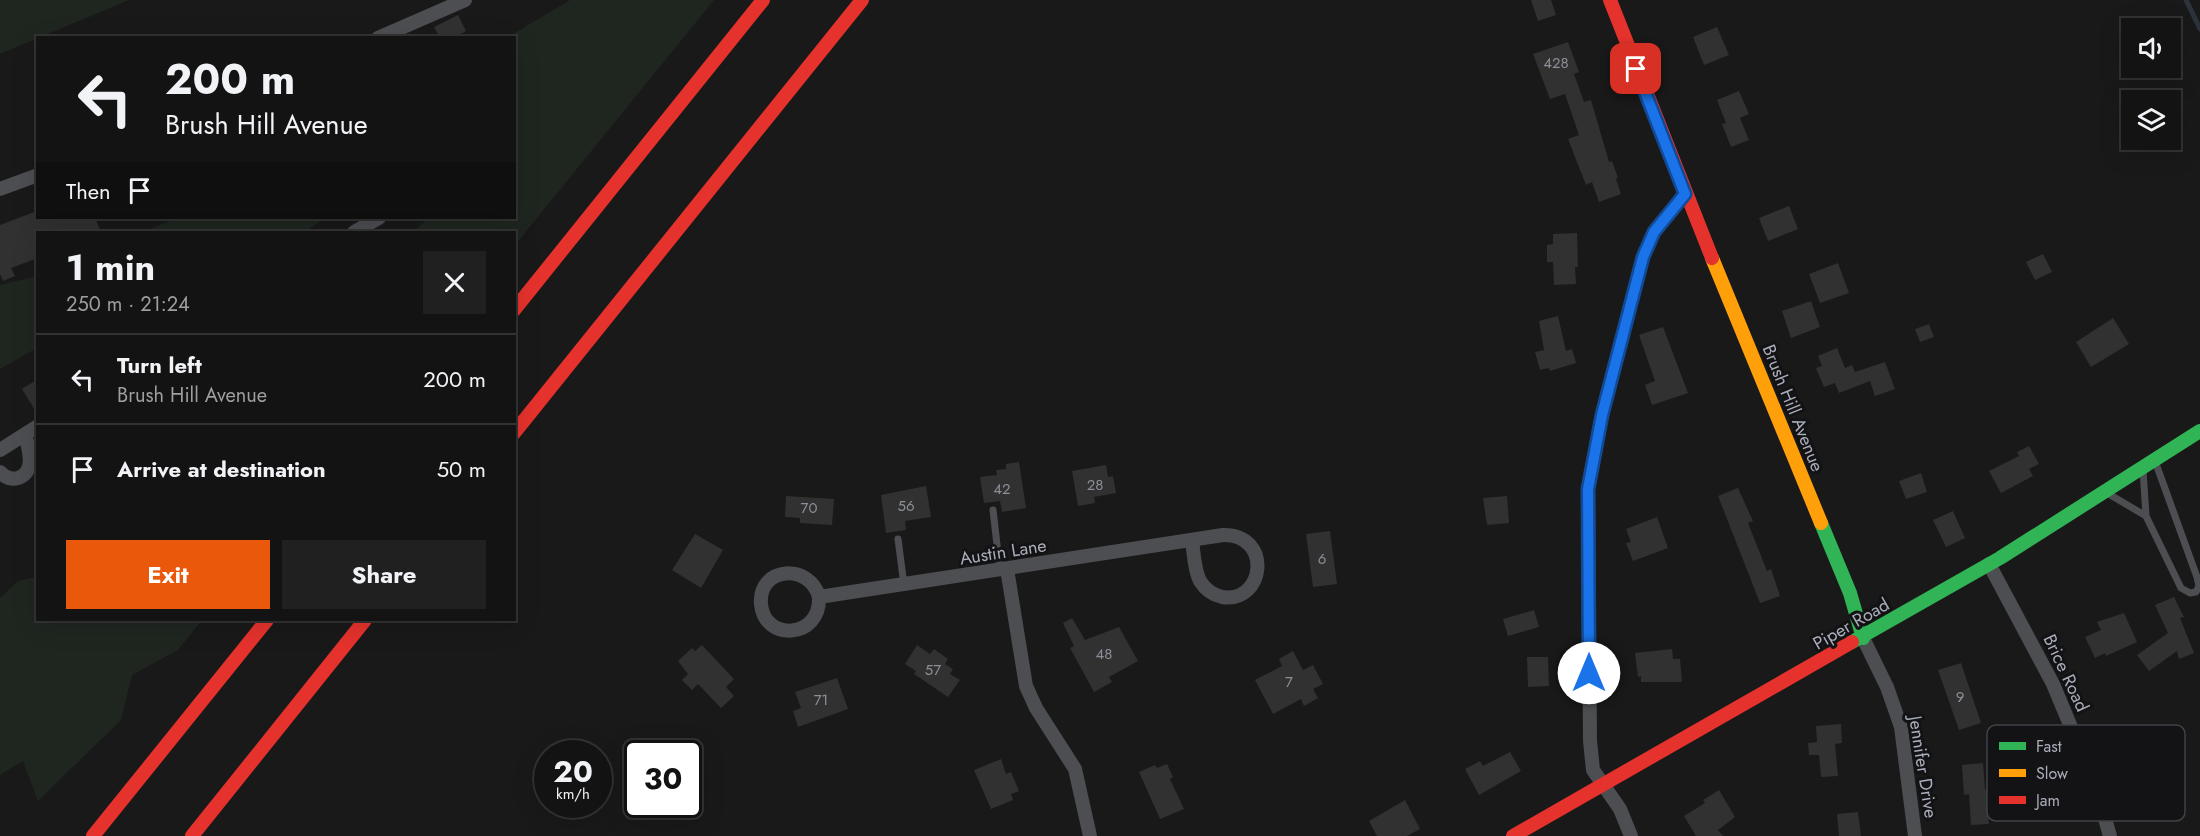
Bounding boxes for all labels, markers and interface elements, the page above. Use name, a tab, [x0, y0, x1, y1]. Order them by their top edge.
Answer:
map controls	[2121, 18, 2181, 150]
button: sound	[2121, 18, 2181, 78]
pin	[1610, 43, 1661, 94]
text: 200 m	[165, 49, 295, 110]
house number: 428	[1543, 52, 1569, 74]
icon: arrive	[1619, 52, 1652, 85]
icon: left	[66, 60, 144, 138]
button: layers	[2121, 90, 2181, 150]
text: Brush Hill Avenue	[165, 105, 368, 144]
icon: arrive	[123, 174, 156, 207]
text: Then	[66, 175, 111, 207]
text: 1 min	[66, 241, 155, 293]
button: close	[423, 251, 486, 314]
text: 250 m · 21:24	[66, 290, 190, 319]
street label: Brush Hill Avenue	[1756, 341, 1830, 475]
text: Turn left	[117, 349, 202, 381]
icon: left	[66, 363, 99, 396]
text: 200 m	[423, 363, 486, 395]
text: Brush Hill Avenue	[117, 381, 267, 410]
icon: arrive	[66, 453, 99, 486]
text: Arrive at destination	[117, 453, 326, 485]
text: 50 m	[437, 453, 486, 485]
house number: 28	[1087, 474, 1103, 496]
house number: 42	[993, 478, 1011, 500]
house number: 56	[897, 495, 915, 517]
house number: 70	[801, 497, 817, 519]
street label: Austin Lane	[958, 532, 1048, 572]
button: Exit	[66, 540, 270, 609]
button: Share	[282, 540, 486, 609]
house number: 6	[1318, 548, 1326, 570]
street label: Piper Road	[1808, 592, 1894, 656]
street label: Brice Road	[2037, 630, 2095, 716]
position arrow	[1557, 641, 1621, 705]
house number: 48	[1096, 643, 1112, 665]
house number: 57	[925, 659, 941, 681]
house number: 7	[1285, 671, 1293, 693]
house number: 9	[1956, 686, 1964, 708]
house number: 71	[814, 689, 828, 711]
street label: Jennifer Drive	[1902, 712, 1944, 820]
legend	[1987, 725, 2185, 821]
text: Fast	[2036, 735, 2062, 758]
speed limit sign: 30	[624, 740, 702, 818]
text: 20	[553, 750, 593, 793]
text: Slow	[2036, 762, 2068, 785]
text: km/h	[556, 783, 590, 805]
text: Jam	[2034, 789, 2060, 812]

